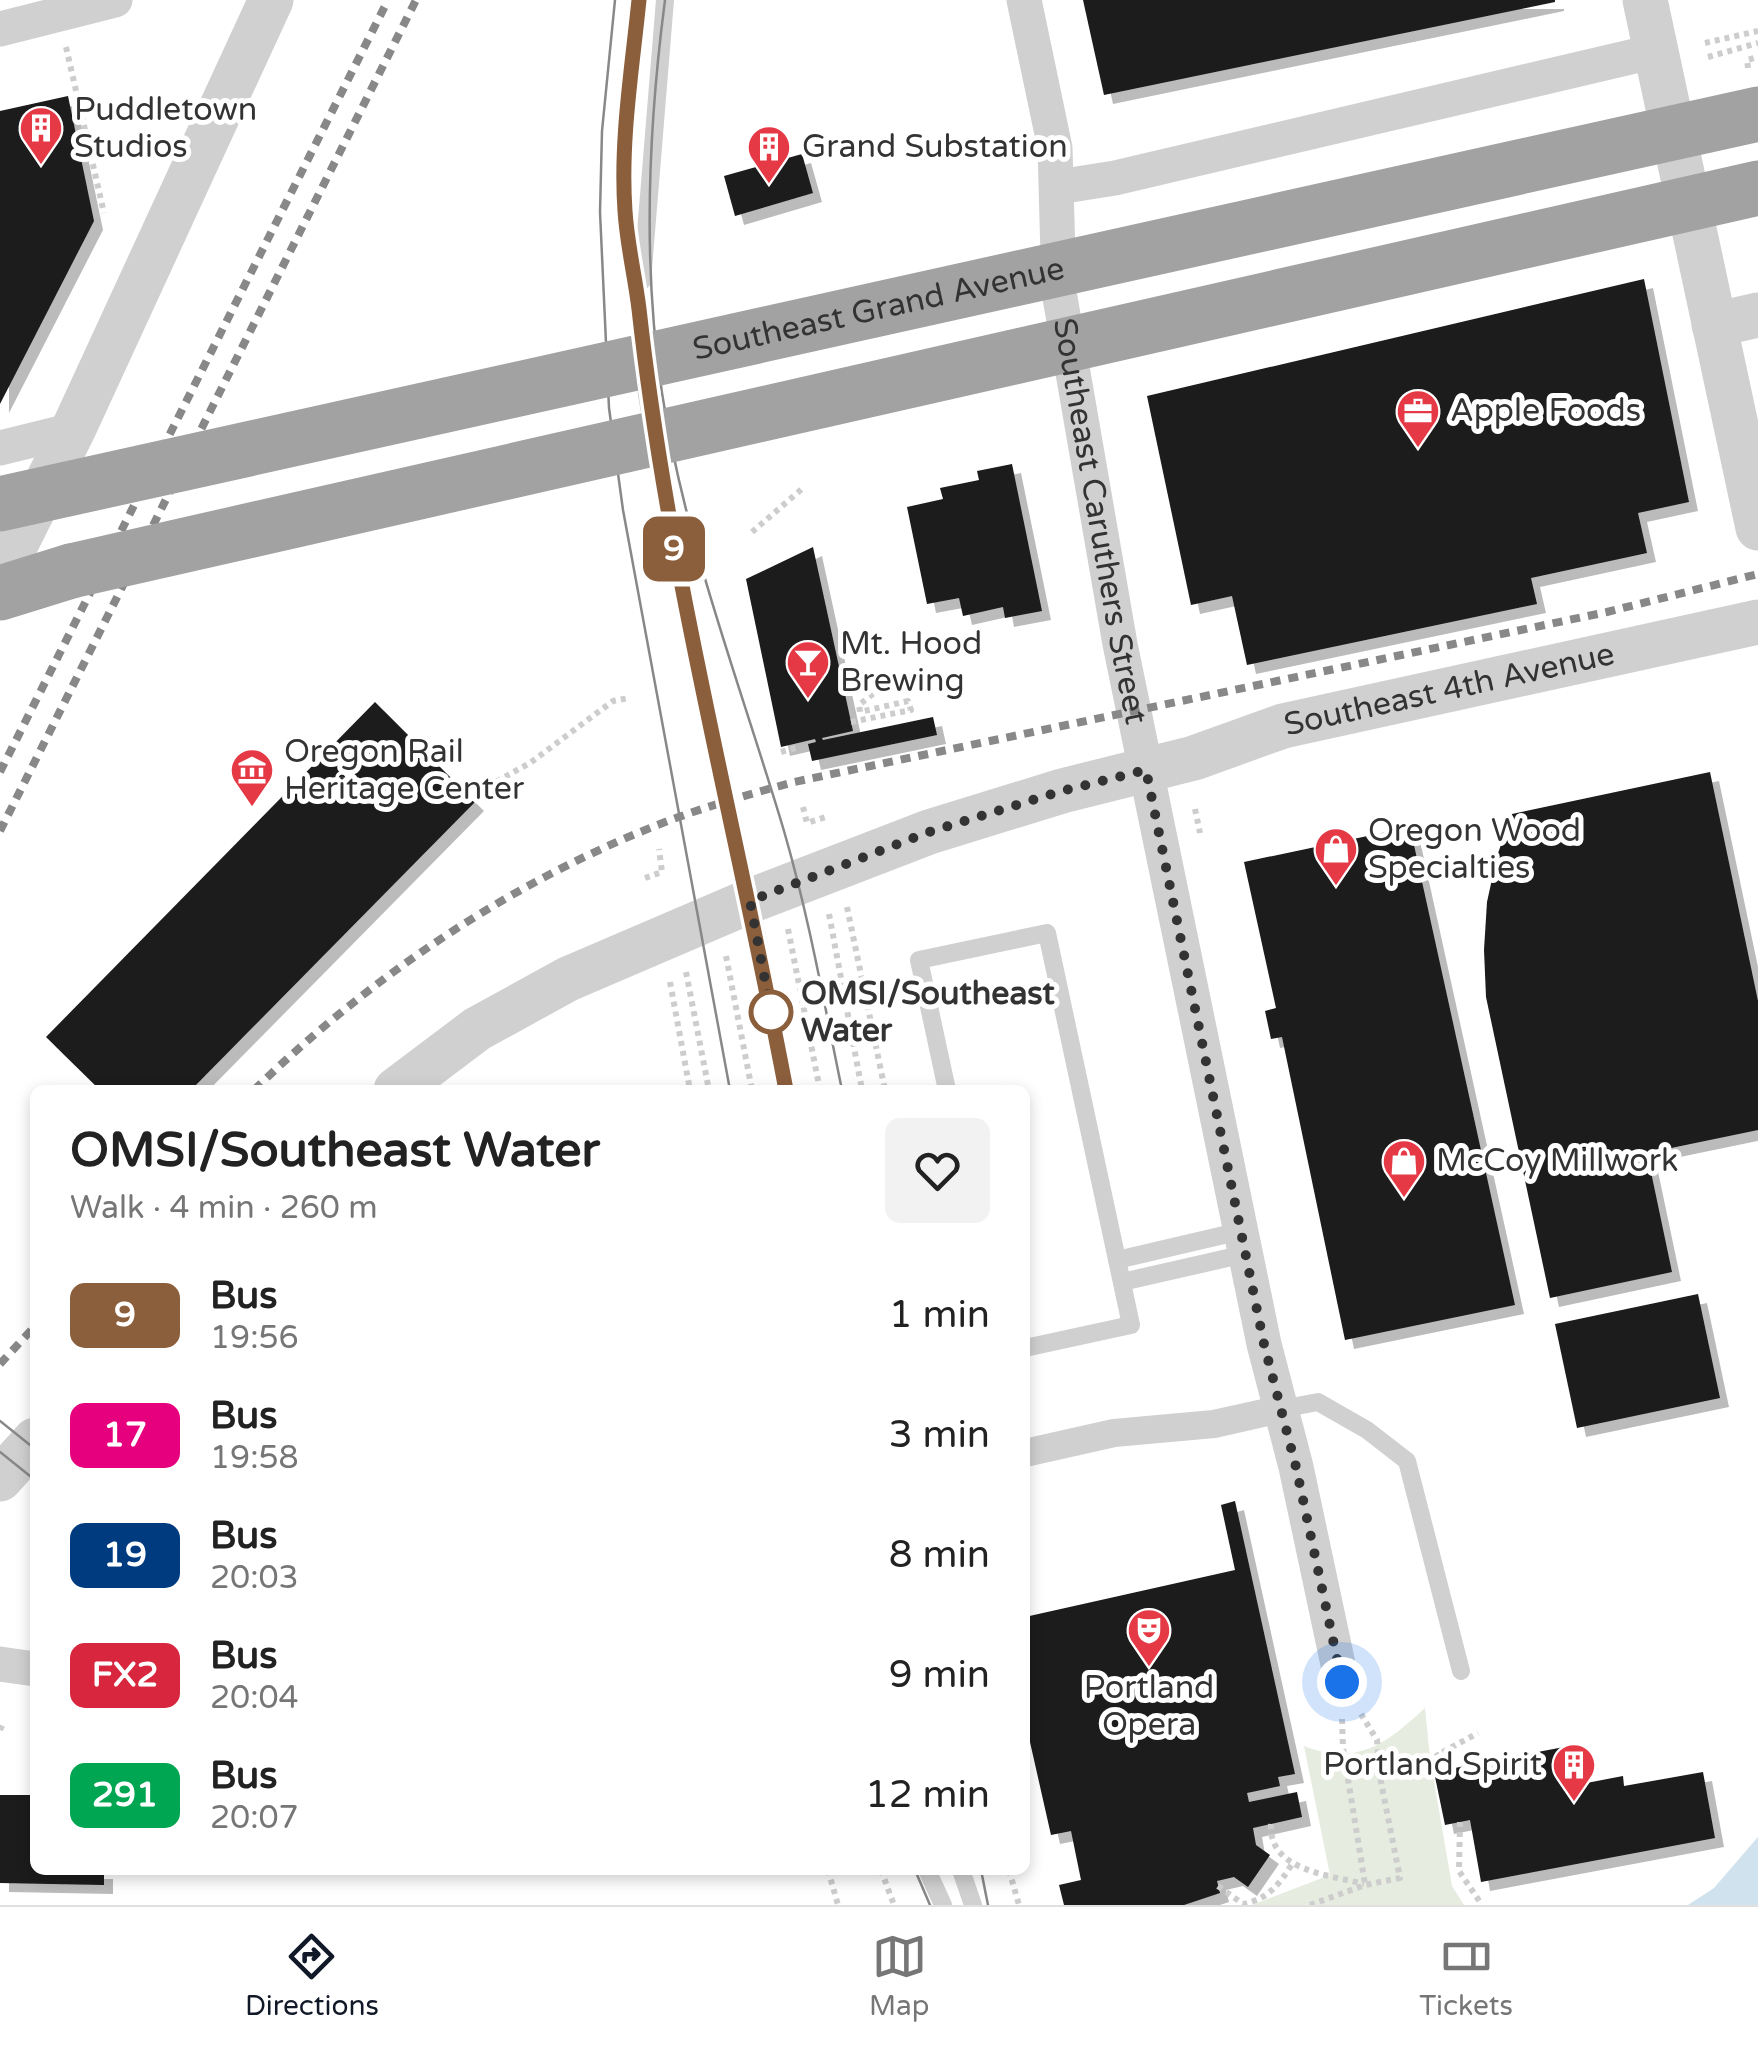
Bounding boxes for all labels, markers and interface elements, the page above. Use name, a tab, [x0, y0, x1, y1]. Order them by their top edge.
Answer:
place label: Puddletown Studios	[74, 91, 257, 166]
building icon: Puddletown Studios	[18, 105, 64, 166]
building icon: Grand Substation	[746, 124, 792, 185]
place label: Grand Substation	[802, 128, 1068, 166]
street label: Southeast Grand Avenue	[689, 249, 1068, 369]
street label: Southeast Caruthers Street	[1045, 315, 1155, 727]
office icon: Apple Foods	[1395, 388, 1441, 449]
place label: Apple Foods	[1450, 392, 1641, 430]
line badge: 9	[642, 516, 706, 582]
text: 9	[663, 528, 685, 570]
place label: Mt. Hood Brewing	[840, 625, 982, 700]
street label: Southeast 4th Avenue	[1280, 635, 1618, 744]
bar icon: Mt. Hood Brewing	[785, 639, 831, 700]
place label: Oregon Rail Heritage Center	[284, 733, 525, 808]
museum icon: Oregon Rail Heritage Center	[229, 747, 275, 808]
place label: Oregon Wood Specialties	[1368, 812, 1581, 887]
shop icon: Oregon Wood Specialties	[1313, 826, 1359, 887]
place label: OMSI/Southeast Water	[801, 975, 1056, 1050]
marker: OMSI/Southeast Water	[750, 991, 792, 1033]
button: heart	[885, 1118, 990, 1223]
text: OMSI/Southeast Water	[70, 1122, 600, 1180]
shop icon: McCoy Millwork	[1381, 1138, 1427, 1199]
place label: McCoy Millwork	[1436, 1142, 1678, 1180]
text: Walk · 4 min · 260 m	[70, 1189, 378, 1227]
text: Bus	[210, 1273, 277, 1319]
text: 1 min	[889, 1292, 990, 1338]
text: 9	[114, 1294, 136, 1336]
text: 19:56	[210, 1319, 299, 1357]
text: Bus	[210, 1393, 277, 1439]
text: 3 min	[889, 1412, 990, 1458]
text: 17	[103, 1414, 147, 1456]
text: 19:58	[210, 1439, 299, 1477]
text: Bus	[210, 1513, 277, 1559]
text: 8 min	[889, 1532, 990, 1578]
text: 19	[103, 1534, 147, 1576]
text: 20:03	[210, 1559, 299, 1597]
theatre icon: Portland Opera	[1126, 1607, 1172, 1668]
text: Bus	[210, 1633, 277, 1679]
text: 9 min	[889, 1652, 990, 1698]
text: FX2	[92, 1654, 158, 1696]
your location	[1317, 1657, 1367, 1707]
place label: Portland Opera	[1084, 1669, 1214, 1744]
text: 20:04	[210, 1679, 299, 1717]
building icon: Portland Spirit	[1551, 1742, 1597, 1803]
place label: Portland Spirit	[1323, 1746, 1542, 1784]
text: Bus	[210, 1753, 277, 1799]
text: 12 min	[865, 1772, 990, 1818]
text: 291	[92, 1774, 158, 1816]
text: 20:07	[210, 1799, 299, 1837]
tab: Directions	[245, 1929, 379, 2023]
tab: Map	[869, 1929, 929, 2023]
tab: Tickets	[1419, 1929, 1513, 2023]

